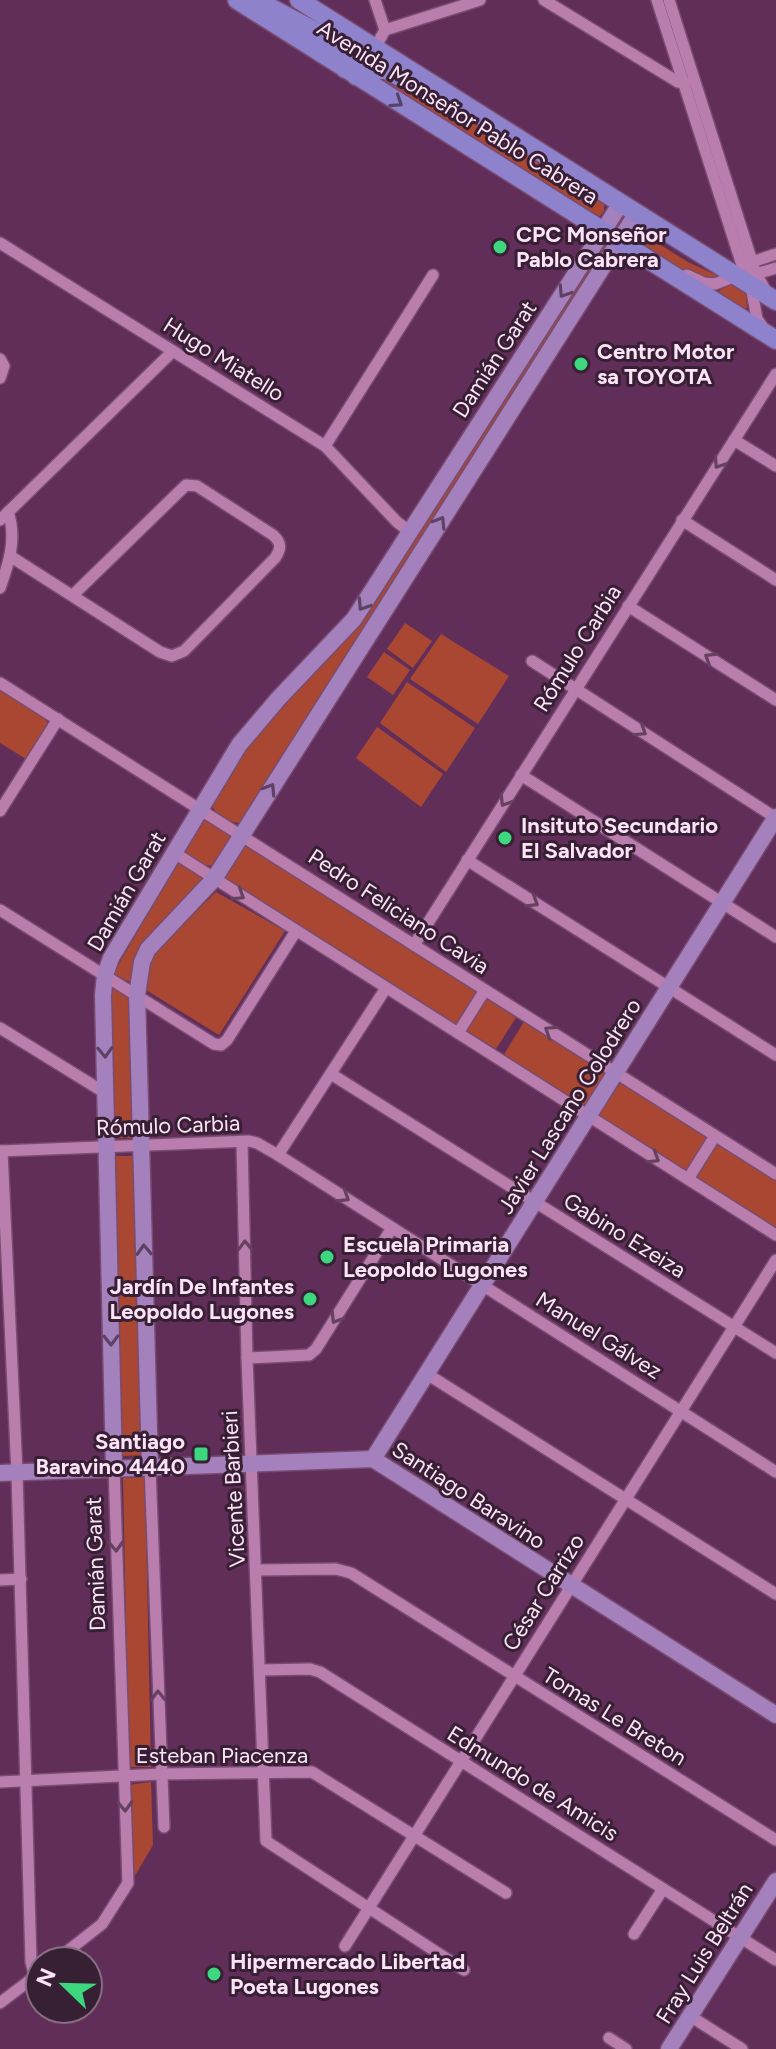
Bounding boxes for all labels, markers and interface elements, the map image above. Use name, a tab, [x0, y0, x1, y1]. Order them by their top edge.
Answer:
street label: Avenida Monseñor Pablo Cabrera	[312, 15, 603, 210]
one-way arrow	[389, 92, 403, 107]
place label: CPC Monseñor Pablo Cabrera	[516, 221, 667, 273]
marker: CPC Monseñor Pablo Cabrera	[491, 238, 509, 256]
one-way arrow	[558, 283, 573, 298]
street label: Damián Garat	[447, 296, 542, 423]
street label: Hugo Miatello	[158, 312, 289, 407]
place label: Centro Motor sa TOYOTA	[597, 338, 735, 390]
marker: Centro Motor sa TOYOTA	[572, 355, 590, 373]
one-way arrow	[713, 455, 728, 469]
one-way arrow	[430, 517, 445, 531]
street label: Rómulo Carbia	[528, 580, 627, 717]
one-way arrow	[357, 596, 372, 611]
one-way arrow	[704, 653, 719, 668]
one-way arrow	[632, 721, 647, 736]
one-way arrow	[261, 783, 276, 798]
one-way arrow	[499, 792, 514, 807]
place label: Insituto Secundario El Salvador	[521, 812, 718, 864]
street label: Damián Garat	[81, 826, 172, 956]
marker: Insituto Secundario El Salvador	[496, 829, 514, 847]
street label: Pedro Feliciano Cavia	[303, 843, 494, 980]
one-way arrow	[230, 885, 245, 900]
one-way arrow	[525, 892, 539, 907]
street label: Javier Lascano Colodrero	[492, 993, 647, 1219]
one-way arrow	[544, 1025, 558, 1040]
one-way arrow	[97, 1046, 114, 1059]
street label: Rómulo Carbia	[95, 1109, 241, 1142]
one-way arrow	[645, 1148, 660, 1163]
street label: Gabino Ezeiza	[558, 1187, 691, 1284]
one-way arrow	[335, 1188, 350, 1203]
place label: Escuela Primaria Leopoldo Lugones	[343, 1231, 528, 1283]
one-way arrow	[236, 1239, 253, 1252]
one-way arrow	[135, 1243, 153, 1256]
marker: Escuela Primaria Leopoldo Lugones	[318, 1248, 336, 1266]
place label: Jardín De Infantes Leopoldo Lugones	[109, 1273, 294, 1325]
street label: Manuel Gálvez	[531, 1286, 667, 1385]
marker: Jardín De Infantes Leopoldo Lugones	[301, 1290, 319, 1308]
one-way arrow	[330, 1309, 345, 1323]
one-way arrow	[102, 1334, 120, 1347]
street label: Vicente Barbieri	[216, 1410, 251, 1568]
place label: Santiago Baravino 4440	[36, 1428, 185, 1480]
street label: Santiago Baravino	[387, 1436, 551, 1555]
marker: Santiago Baravino 4440	[192, 1445, 210, 1463]
street label: Damián Garat	[80, 1497, 111, 1631]
street label: César Carrizo	[497, 1529, 590, 1656]
one-way arrow	[108, 1540, 125, 1553]
street label: Tomas Le Breton	[538, 1661, 692, 1771]
one-way arrow	[150, 1689, 167, 1702]
street label: Edmundo de Amicis	[442, 1720, 623, 1847]
street label: Esteban Piacenza	[136, 1742, 308, 1769]
one-way arrow	[116, 1800, 133, 1813]
street label: Fray Luis Beltrán	[650, 1878, 759, 2029]
north arrow	[24, 1945, 104, 2025]
place label: Hipermercado Libertad Poeta Lugones	[230, 1948, 465, 2000]
text: N	[30, 1964, 62, 1990]
marker: Hipermercado Libertad Poeta Lugones	[205, 1965, 223, 1983]

